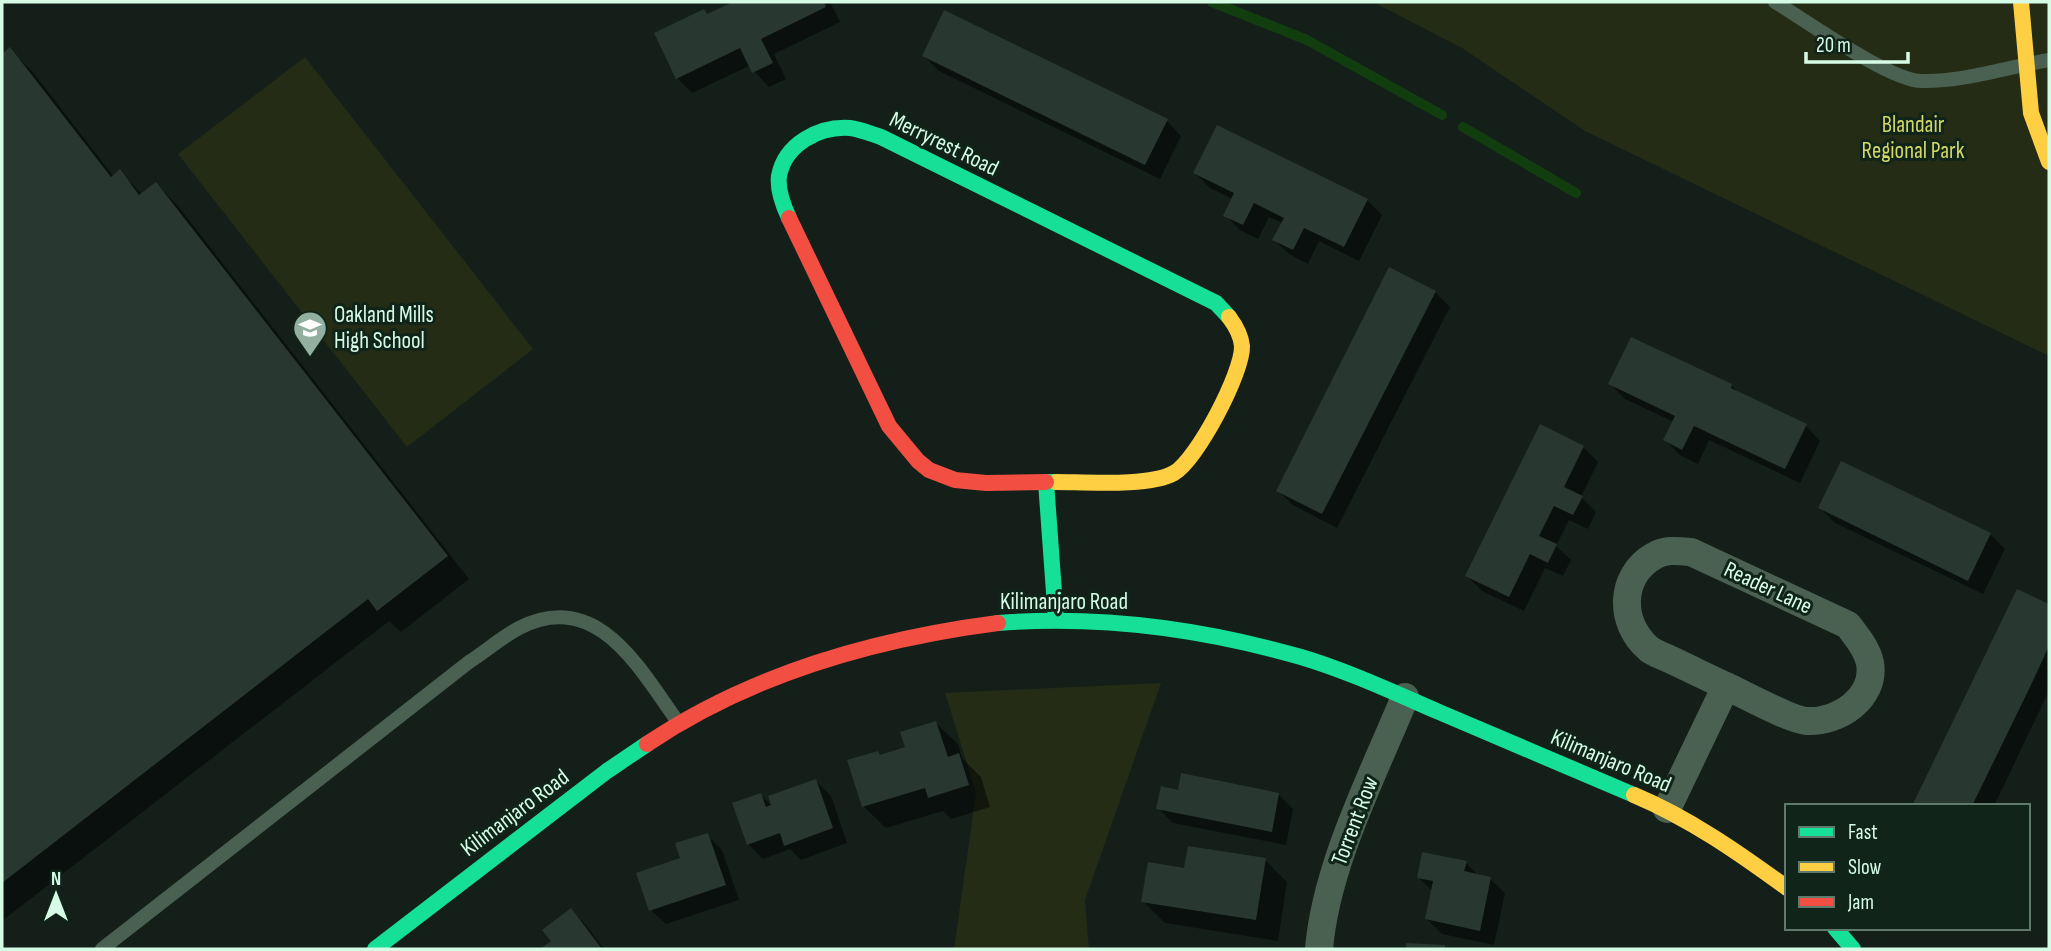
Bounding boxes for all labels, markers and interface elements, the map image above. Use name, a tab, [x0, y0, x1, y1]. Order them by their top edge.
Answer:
scale bar	[1806, 21, 1908, 65]
text: 20 m	[1816, 33, 1851, 58]
street label: Merryrest Road	[885, 106, 1003, 182]
park label: Blandair Regional Park	[1862, 111, 1965, 165]
place label: Oakland Mills High School	[334, 301, 434, 355]
school or university icon: Oakland Mills High School	[291, 309, 329, 358]
street label: Reader Lane	[1719, 555, 1817, 621]
street label: Kilimanjaro Road	[1000, 588, 1128, 616]
street label: Kilimanjaro Road	[1547, 723, 1675, 799]
street label: Kilimanjaro Road	[455, 763, 575, 863]
street label: Torrent Row	[1325, 773, 1385, 869]
legend	[1785, 804, 2030, 930]
text: Fast	[1848, 820, 1878, 845]
text: Slow	[1848, 855, 1882, 880]
north arrow	[21, 860, 91, 930]
text: N	[51, 868, 61, 891]
text: Jam	[1847, 890, 1874, 915]

